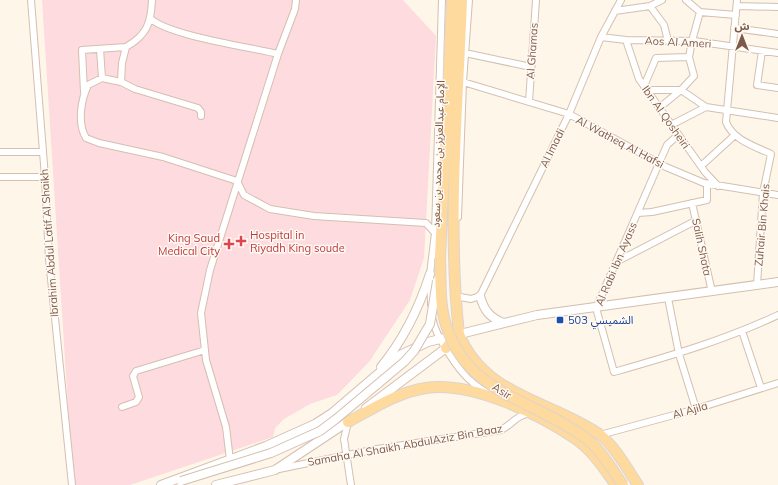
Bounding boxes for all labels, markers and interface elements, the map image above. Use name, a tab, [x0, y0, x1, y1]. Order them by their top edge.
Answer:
north arrow	[722, 16, 762, 56]
text: ش	[734, 19, 750, 33]
street label: Al Ghamas	[523, 22, 541, 80]
street label: Aos Al Ameri	[644, 33, 712, 51]
street label: الإمام عبدالعزيز بن محمد بن سعود	[428, 80, 449, 228]
street label: Ibn Al Qosheiri	[639, 83, 693, 151]
street label: Al Watheq Al Hafsi	[574, 113, 666, 171]
street label: Al Imadi	[537, 126, 567, 170]
street label: Ibrahim Abdul Latif Al Shaikh	[37, 168, 61, 318]
street label: Zuhair Bin Khais	[751, 183, 773, 267]
street label: Salih Shata	[689, 217, 715, 277]
street label: Al Rabi Ibn Ayass	[592, 220, 640, 308]
place label: Hospital in Riyadh King soude	[250, 228, 345, 255]
place label: King Saud Medical City	[158, 231, 220, 258]
marker: Hospital in Riyadh King soude	[235, 235, 247, 247]
marker: King Saud Medical City	[223, 238, 235, 250]
place label: الشميسي 503	[568, 313, 633, 330]
marker: الشميسي 503	[555, 315, 565, 325]
street label: Asir	[490, 380, 514, 402]
street label: Al Ajila	[671, 398, 709, 422]
street label: Samaha Al Shaikh AbdulAziz Bin Baaz	[306, 421, 504, 469]

